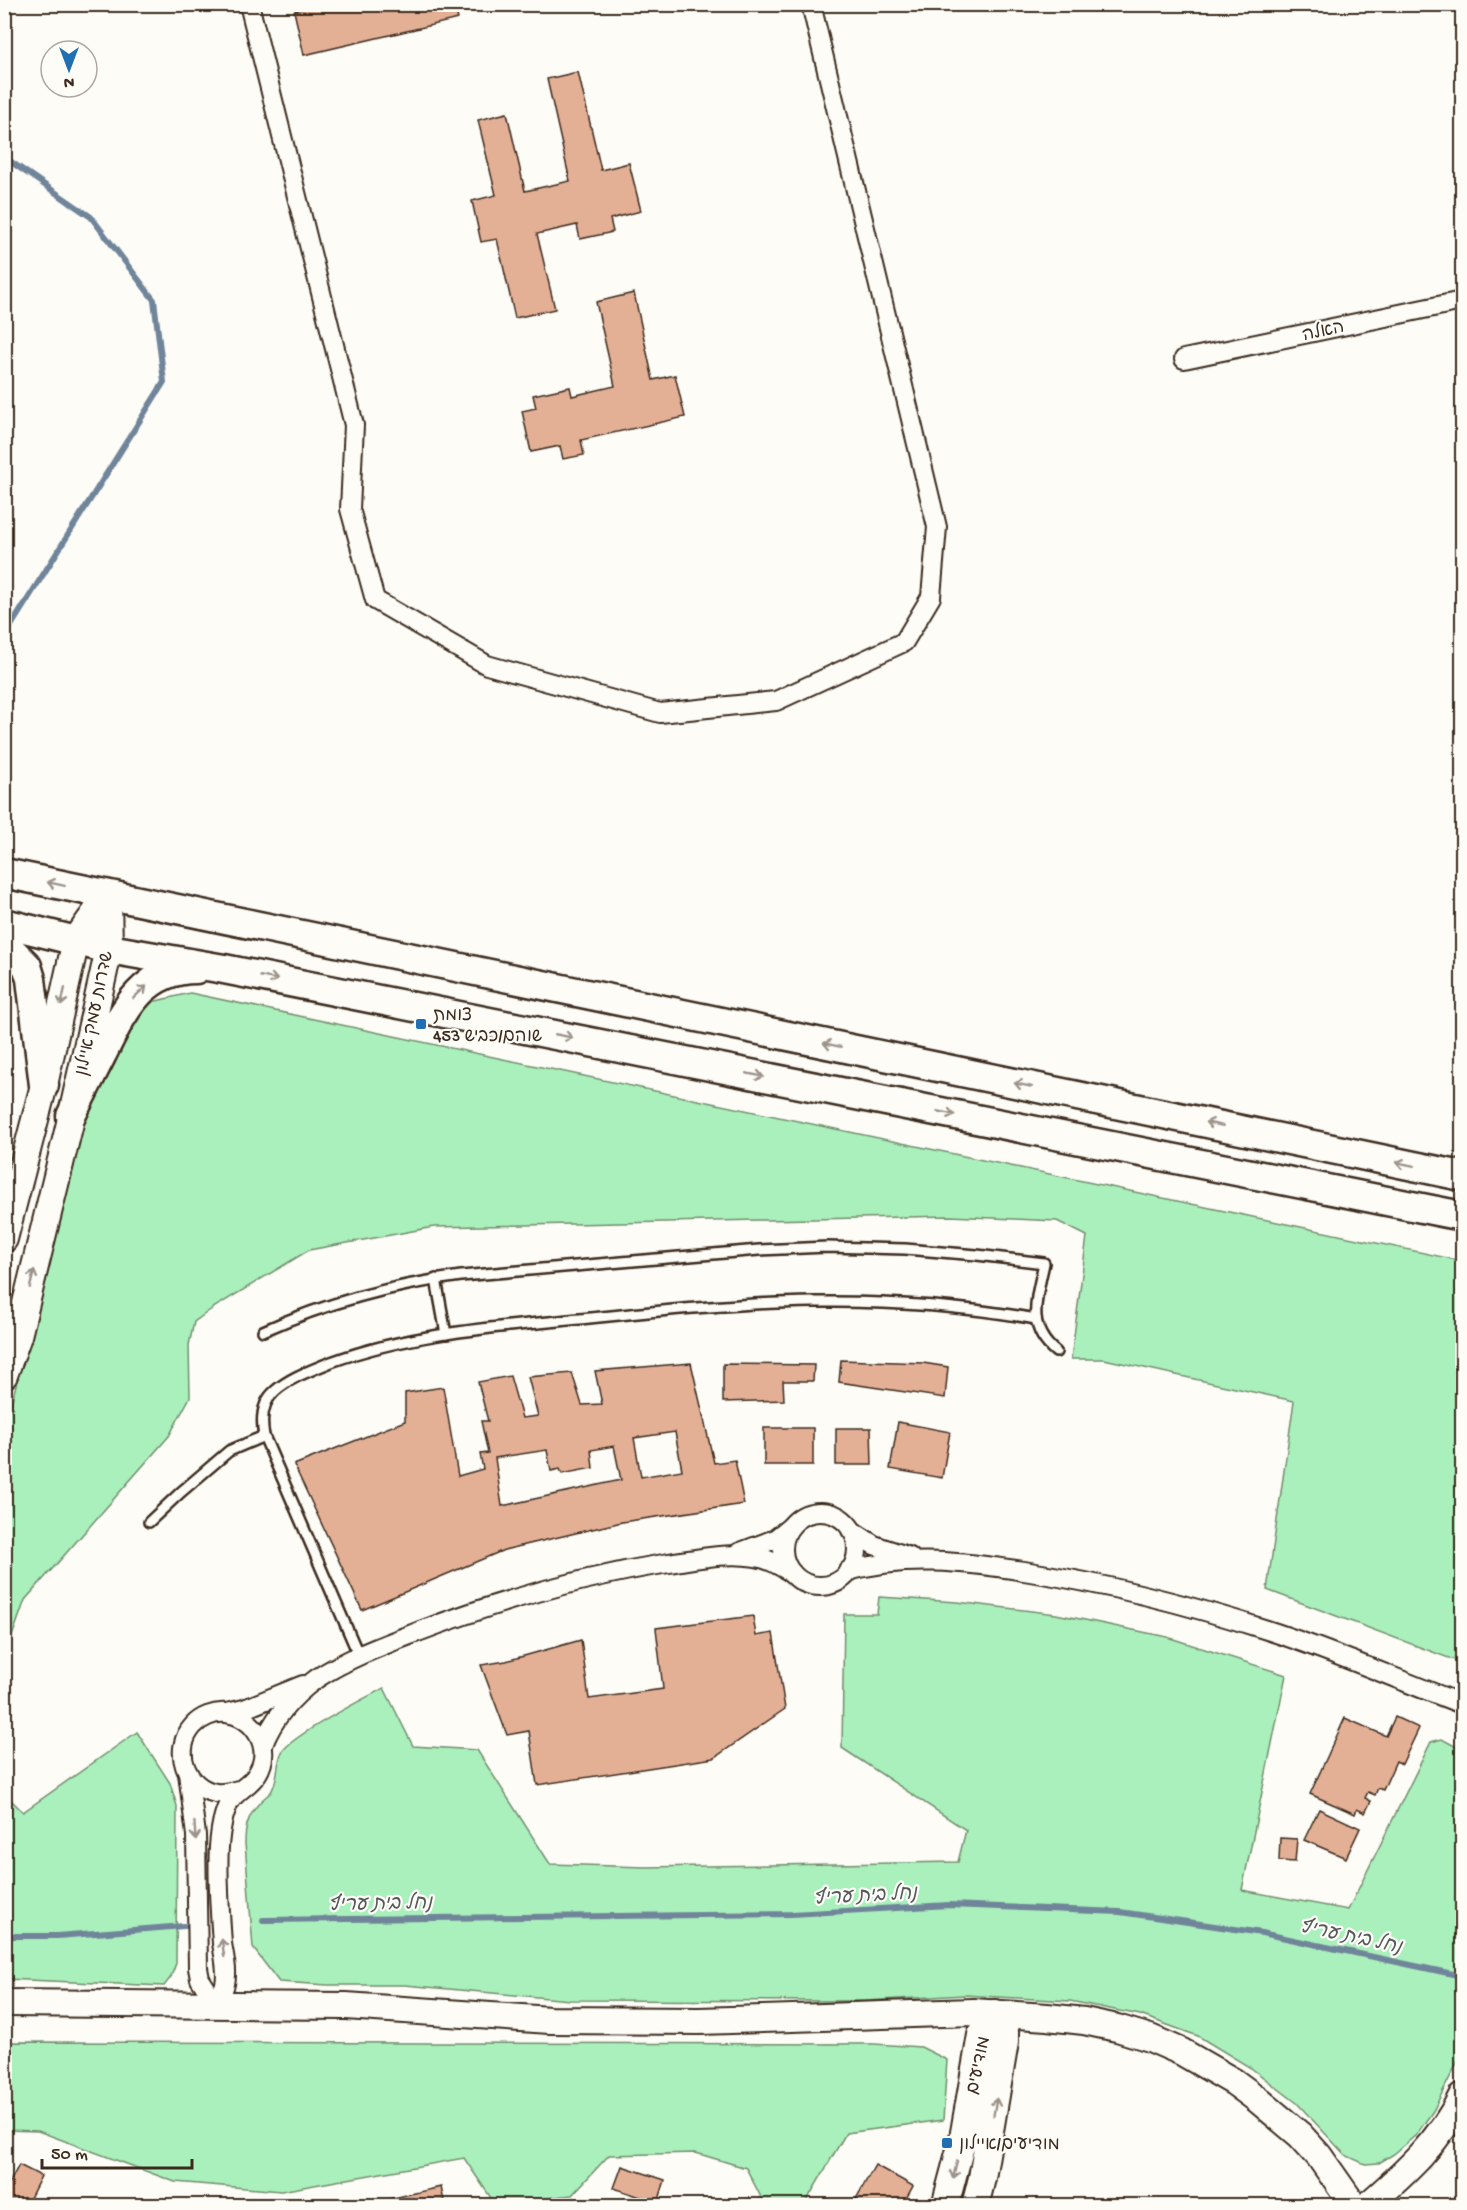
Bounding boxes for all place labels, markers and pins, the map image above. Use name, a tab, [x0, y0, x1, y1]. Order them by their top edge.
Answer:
place label: צומת שוהם/כביש 453	[433, 1006, 542, 1048]
marker: צומת שוהם/כביש 453	[414, 1017, 428, 1031]
place label: מודיעים/איילון	[959, 2133, 1060, 2156]
marker: מודיעים/איילון	[940, 2136, 954, 2150]

